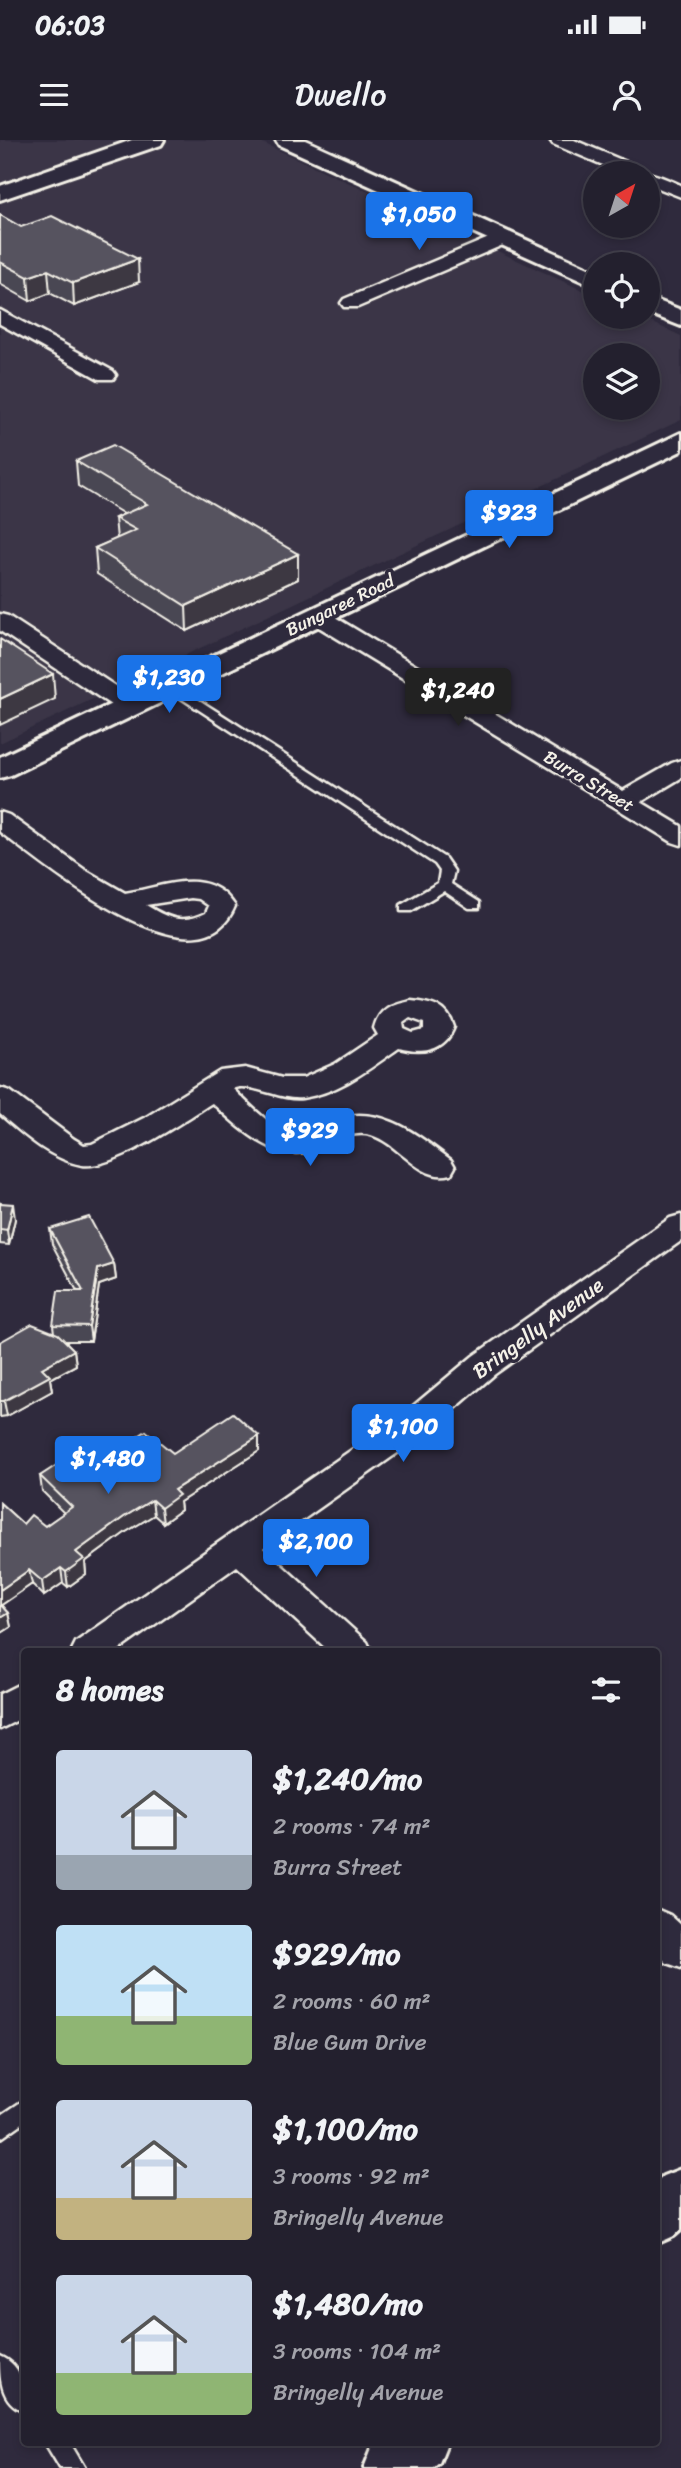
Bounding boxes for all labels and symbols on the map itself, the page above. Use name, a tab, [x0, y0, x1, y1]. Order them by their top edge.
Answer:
north arrow	[583, 161, 660, 238]
pin: $1,050	[362, 192, 476, 252]
pin: $923	[468, 490, 550, 550]
street label: Bungaree Road	[280, 564, 401, 645]
pin: $1,230	[112, 656, 226, 715]
pin: $1,240	[401, 668, 515, 728]
street label: Burra Street	[537, 741, 641, 821]
pin: $929	[269, 1108, 351, 1168]
street label: Bringelly Avenue	[464, 1267, 612, 1389]
pin: $1,100	[346, 1404, 460, 1464]
pin: $1,480	[51, 1436, 165, 1496]
pin: $2,100	[259, 1520, 373, 1579]

